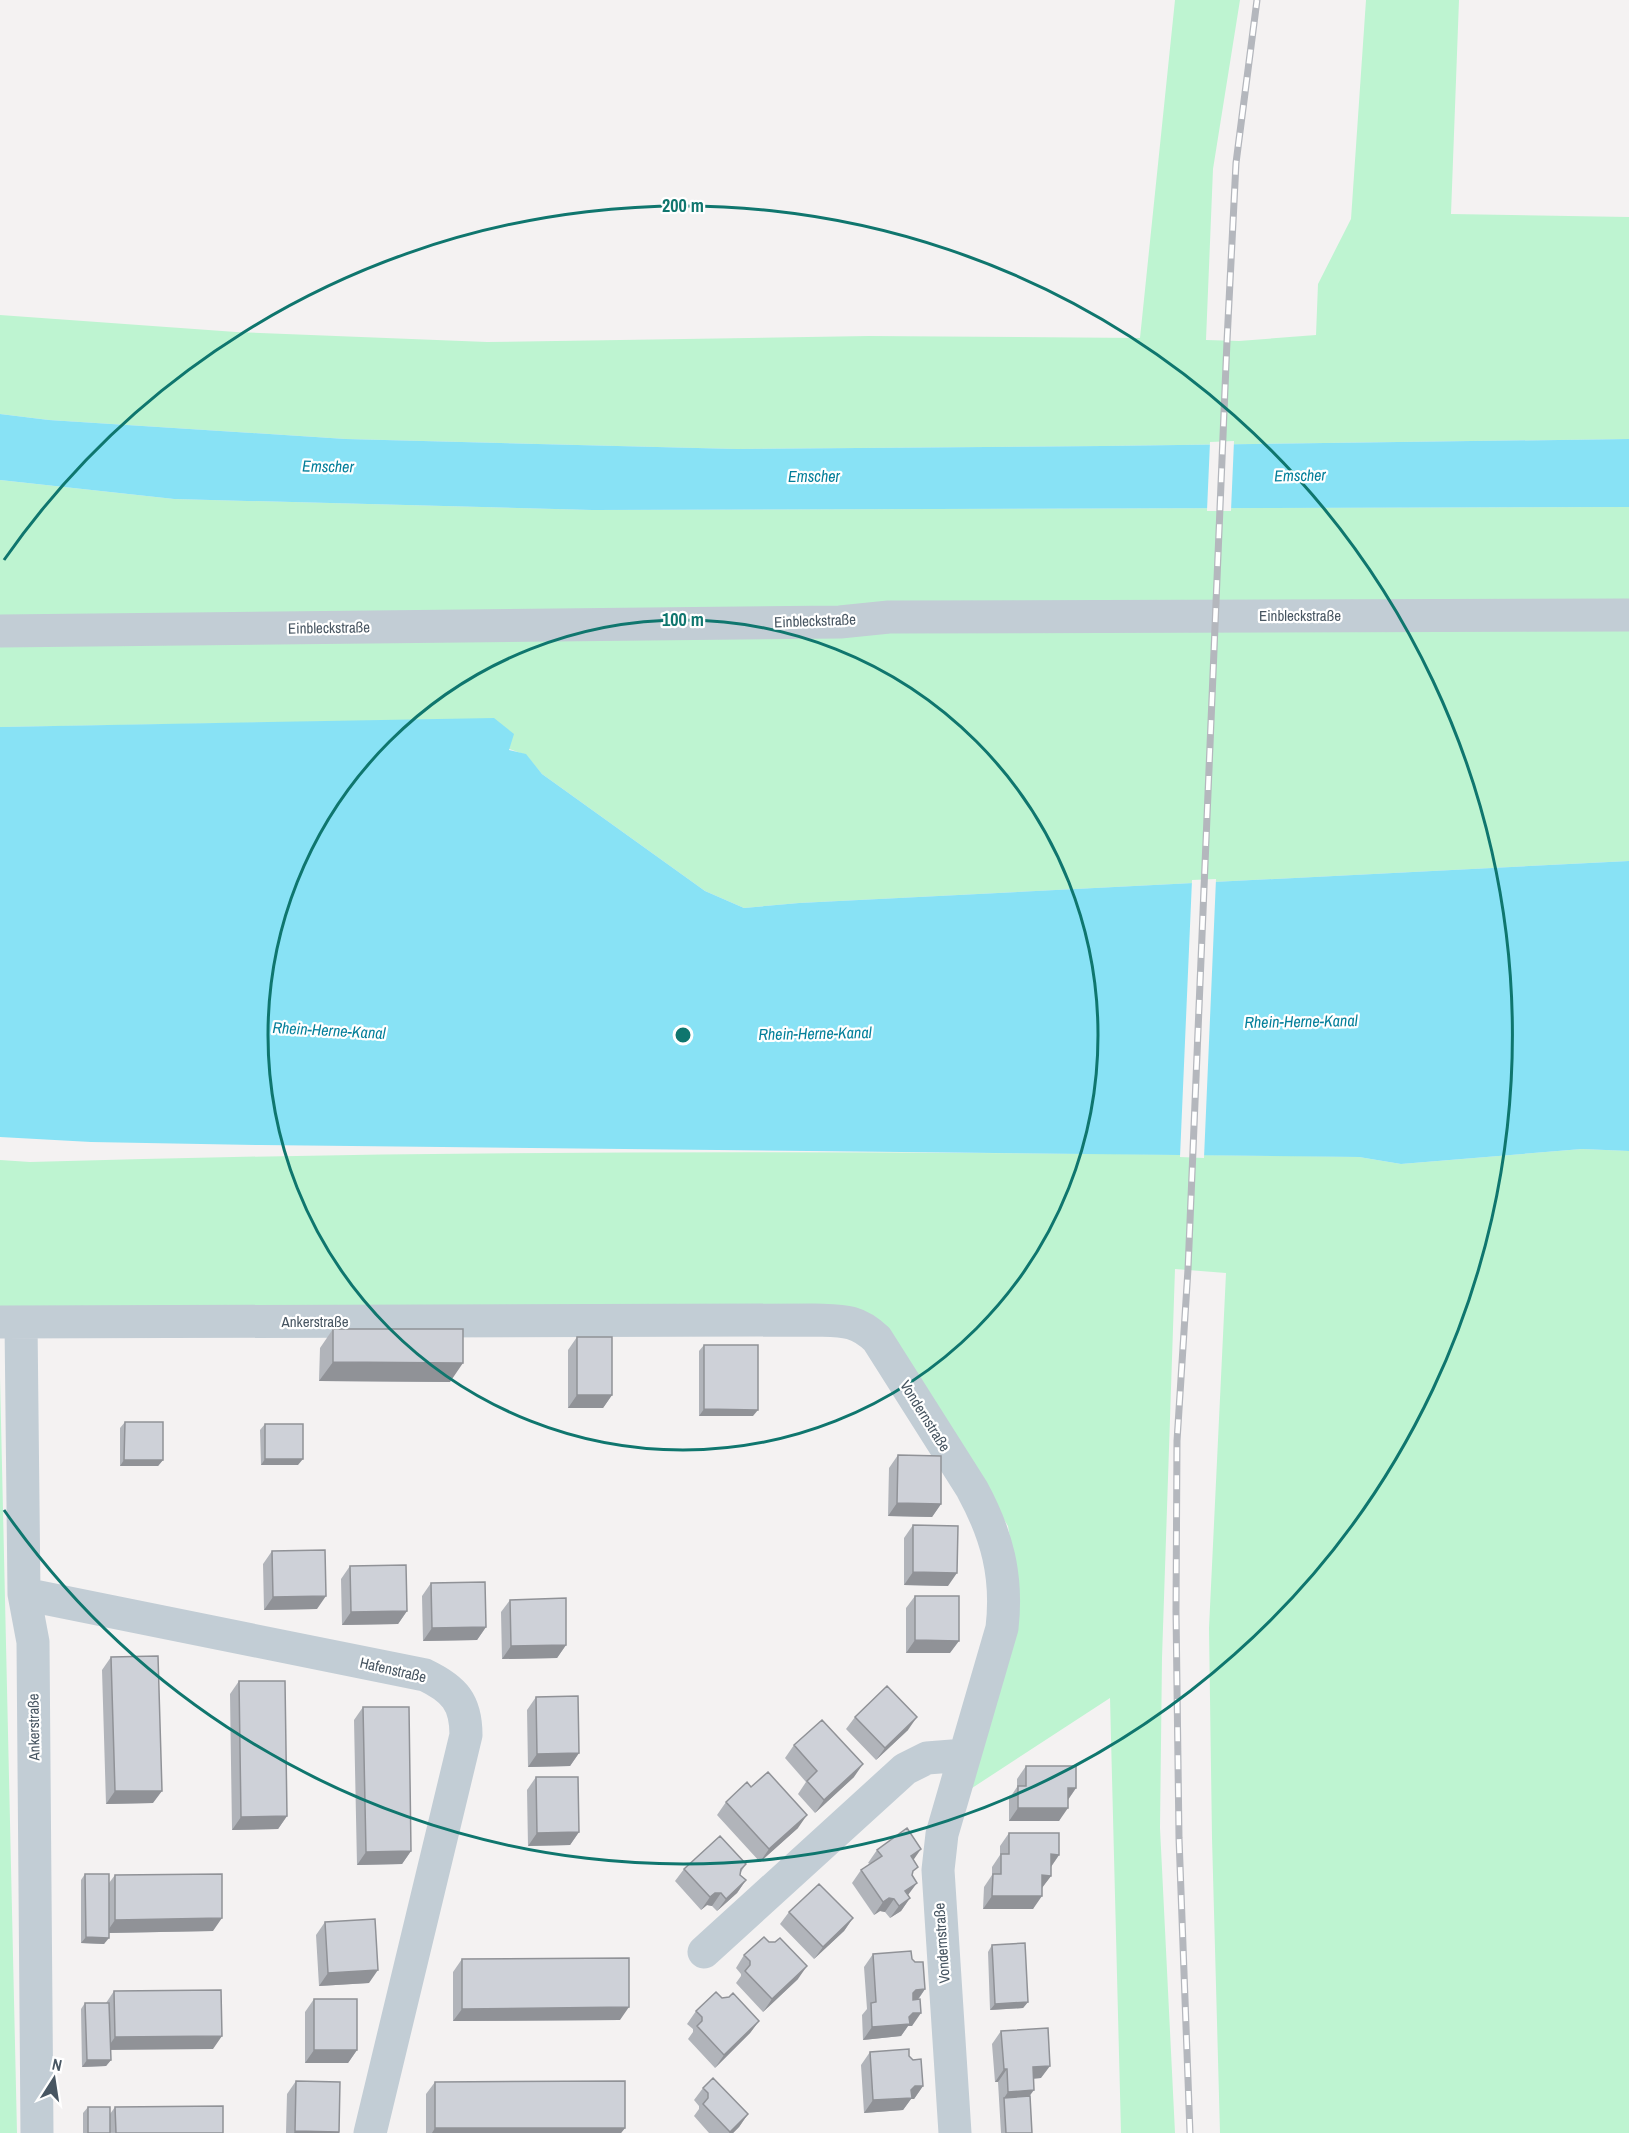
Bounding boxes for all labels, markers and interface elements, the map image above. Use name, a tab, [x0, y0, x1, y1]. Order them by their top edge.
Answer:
text: 200 m	[662, 193, 704, 218]
water label: Emscher	[302, 455, 355, 477]
water label: Emscher	[1274, 464, 1327, 486]
water label: Emscher	[788, 465, 841, 487]
street label: Einbleckstraße	[1259, 605, 1341, 626]
text: 100 m	[662, 607, 704, 632]
street label: Einbleckstraße	[774, 609, 856, 632]
street label: Einbleckstraße	[288, 616, 370, 639]
water label: Rhein-Herne-Kanal	[1244, 1009, 1359, 1033]
water label: Rhein-Herne-Kanal	[272, 1016, 387, 1044]
water label: Rhein-Herne-Kanal	[758, 1021, 873, 1045]
centre of rings	[673, 1025, 693, 1045]
street label: Ankerstraße	[281, 1311, 349, 1332]
street label: Vondernstraße	[895, 1376, 956, 1456]
street label: Hafenstraße	[358, 1652, 429, 1687]
street label: Ankerstraße	[22, 1693, 45, 1762]
street label: Vondernstraße	[928, 1902, 955, 1984]
north arrow	[24, 2049, 84, 2109]
text: N	[50, 2053, 64, 2076]

